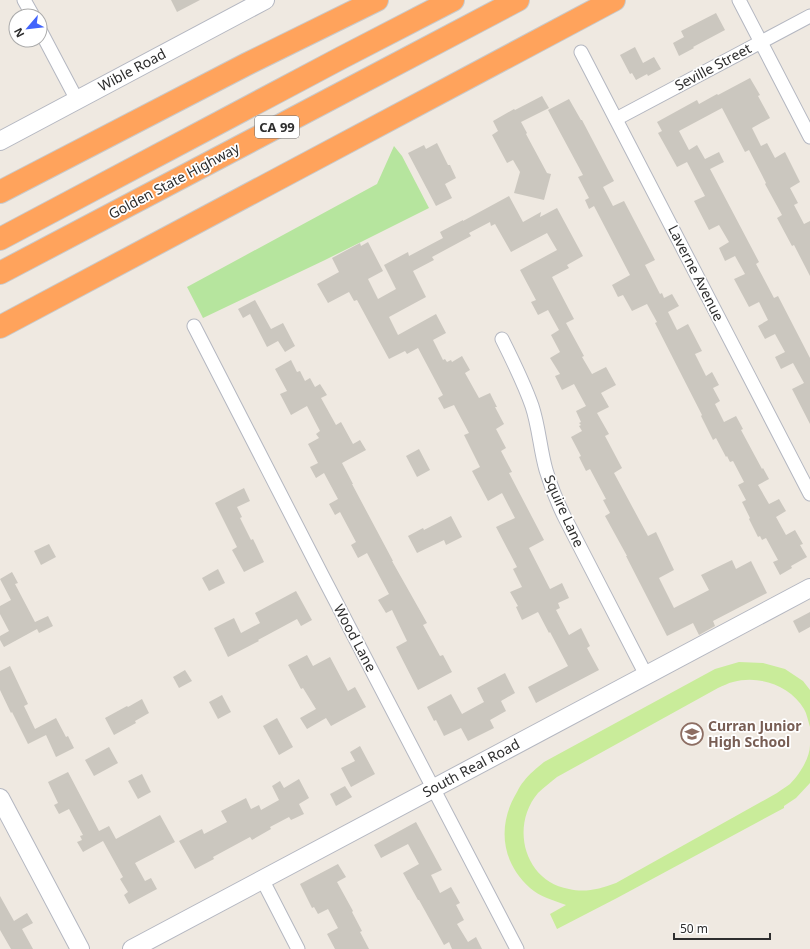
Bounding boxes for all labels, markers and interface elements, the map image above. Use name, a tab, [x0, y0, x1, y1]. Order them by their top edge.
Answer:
north arrow	[8, 8, 48, 48]
text: N	[10, 25, 27, 40]
street label: Seville Street	[671, 38, 754, 95]
street label: Wible Road	[95, 44, 169, 95]
road number: CA 99	[255, 116, 299, 138]
street label: Golden State Highway	[105, 138, 243, 223]
street label: Laverne Avenue	[664, 222, 729, 324]
street label: Squire Lane	[540, 472, 589, 550]
street label: Wood Lane	[330, 601, 381, 675]
place label: Curran Junior High School	[708, 716, 802, 751]
school or university icon: Curran Junior High School	[679, 721, 705, 747]
street label: South Real Road	[419, 734, 523, 801]
scale bar	[674, 915, 770, 941]
text: 50 m	[680, 920, 708, 937]

